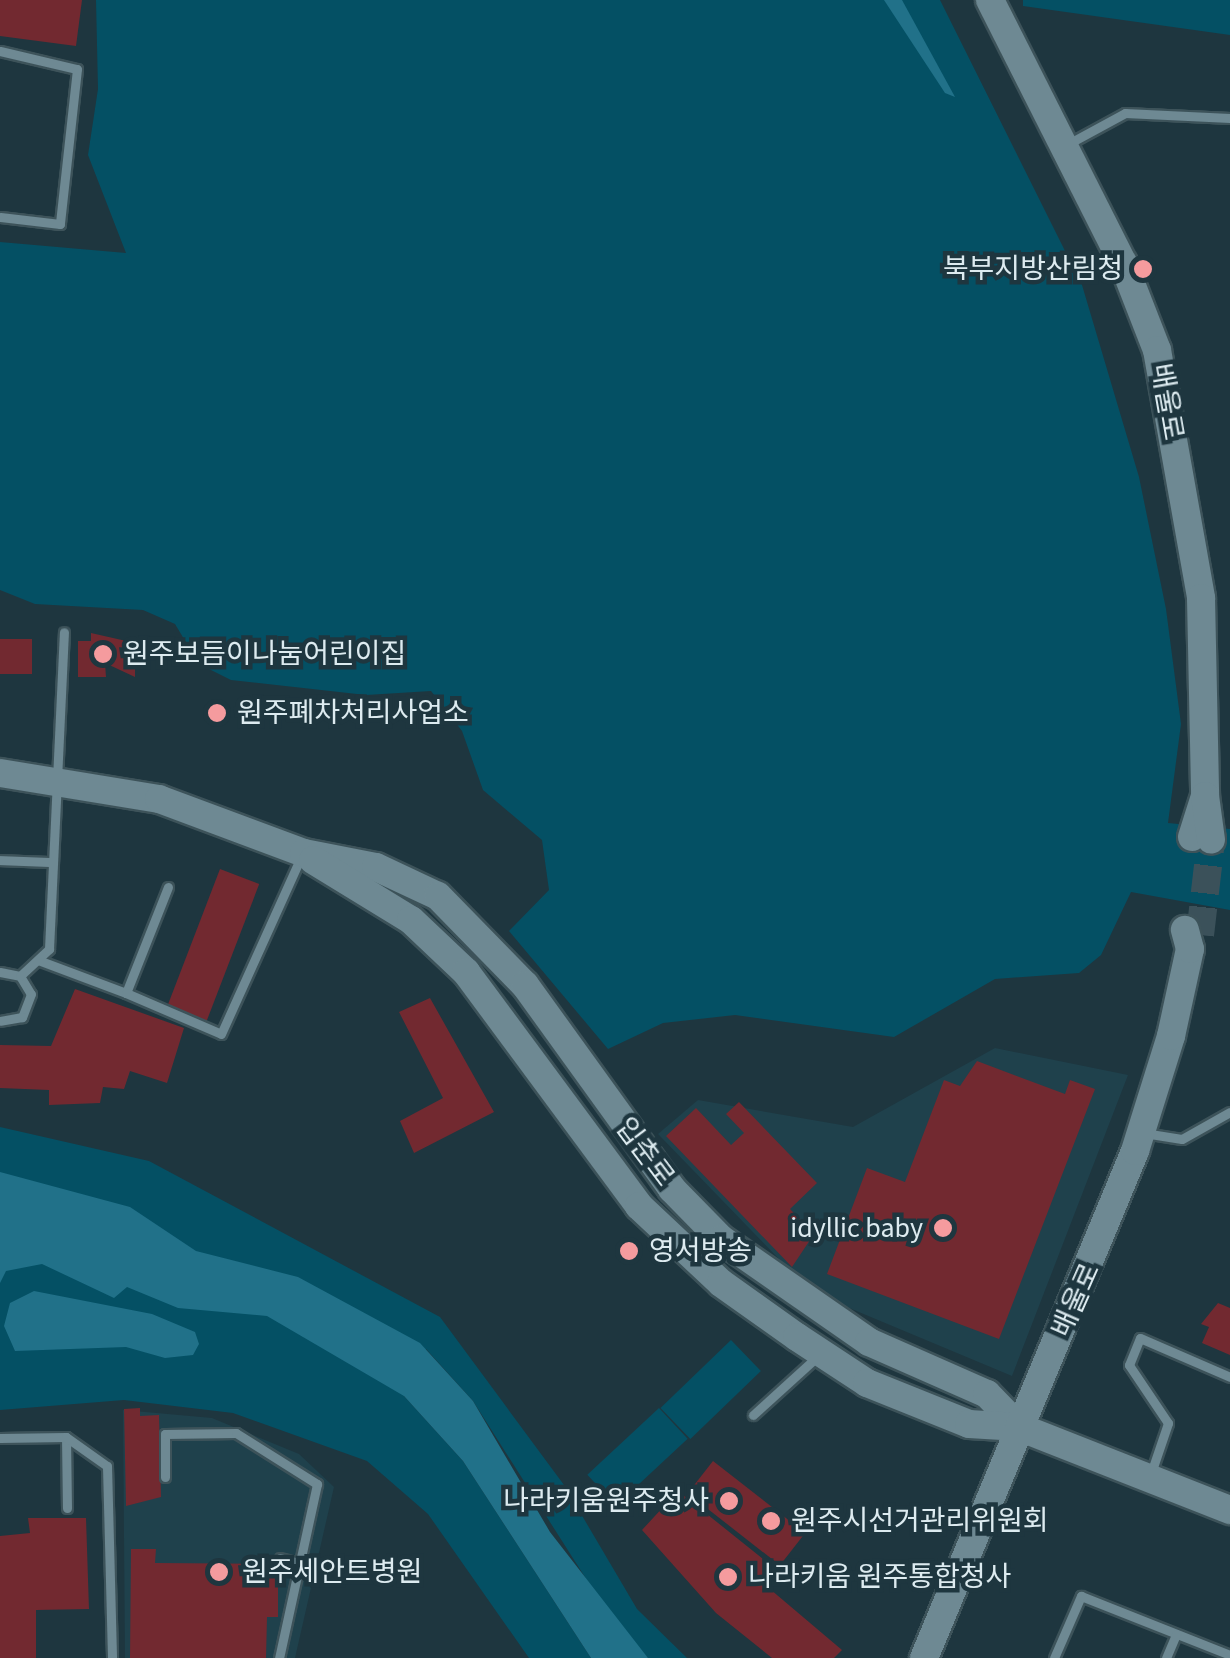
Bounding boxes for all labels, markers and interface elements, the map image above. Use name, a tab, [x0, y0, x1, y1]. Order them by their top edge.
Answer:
place label: 북부지방산림청	[943, 252, 1123, 286]
marker: 북부지방산림청	[1132, 258, 1154, 280]
street label: 배울로	[1144, 361, 1190, 443]
place label: 원주보듬이나눔어린이집	[123, 637, 406, 671]
marker: 원주보듬이나눔어린이집	[92, 643, 114, 665]
place label: 원주폐차처리사업소	[237, 696, 469, 730]
marker: 원주폐차처리사업소	[206, 702, 228, 724]
street label: 입춘로	[608, 1111, 682, 1193]
place label: idyllic baby	[790, 1211, 923, 1245]
marker: idyllic baby	[932, 1217, 954, 1239]
place label: 영서방송	[649, 1234, 752, 1268]
marker: 영서방송	[618, 1240, 640, 1262]
street label: 배울로	[1045, 1258, 1107, 1342]
place label: 나라키움원주청사	[503, 1484, 709, 1518]
marker: 나라키움원주청사	[718, 1490, 740, 1512]
place label: 원주시선거관리위원회	[791, 1504, 1049, 1538]
marker: 원주시선거관리위원회	[760, 1510, 782, 1532]
place label: 원주세안트병원	[242, 1555, 422, 1589]
marker: 원주세안트병원	[206, 1559, 232, 1585]
place label: 나라키움 원주통합청사	[748, 1560, 1011, 1594]
marker: 나라키움 원주통합청사	[717, 1566, 739, 1588]

